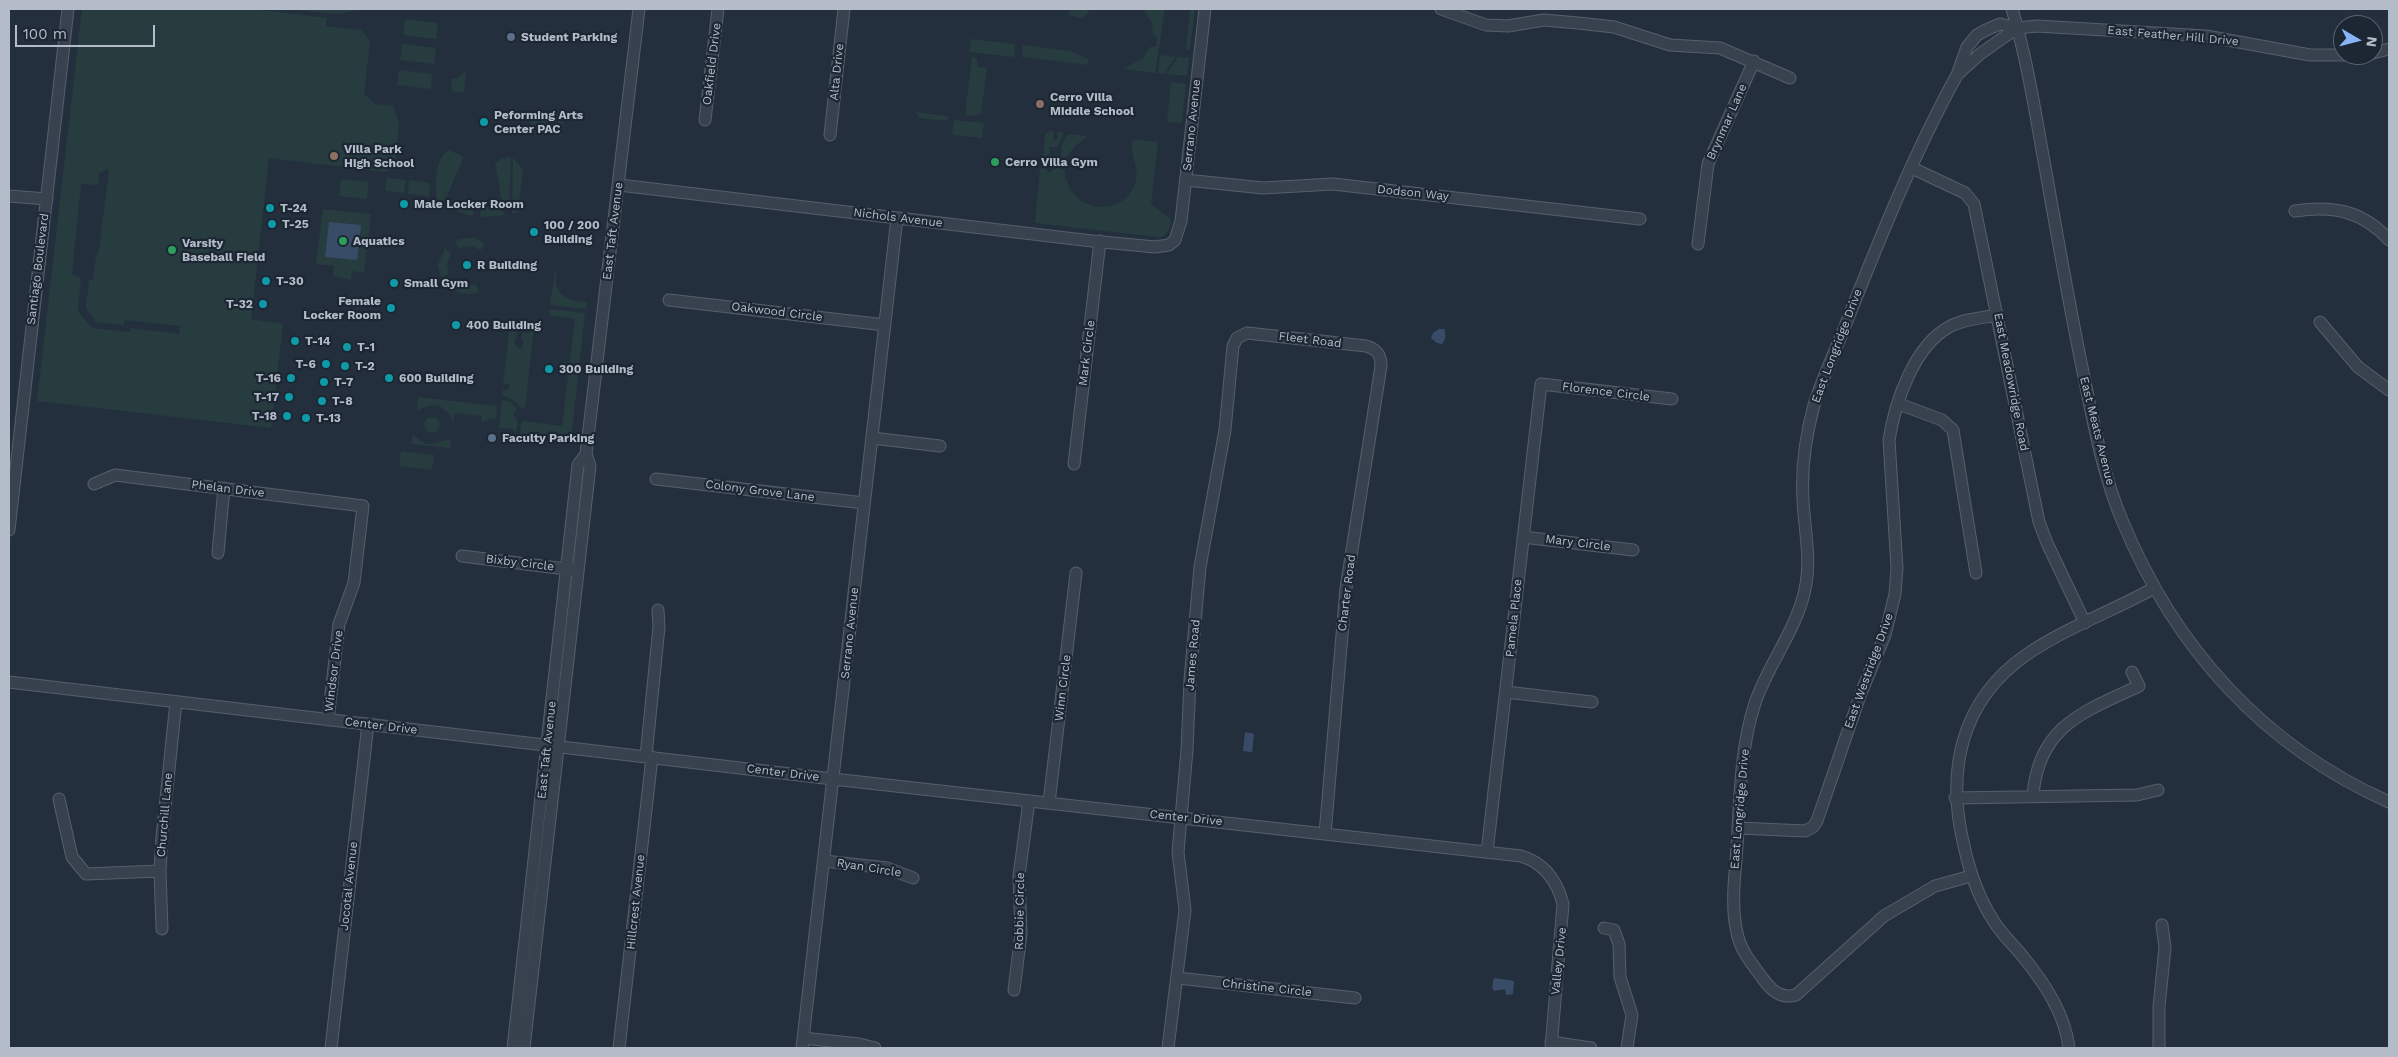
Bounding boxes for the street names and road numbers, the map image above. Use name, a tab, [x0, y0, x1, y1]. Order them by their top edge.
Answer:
street label: Oakfield Drive	[700, 22, 724, 106]
street label: East Feather Hill Drive	[2107, 23, 2239, 49]
street label: Alta Drive	[827, 43, 847, 101]
street label: Serrano Avenue	[1180, 78, 1204, 172]
street label: Brynmar Lane	[1704, 82, 1750, 162]
street label: East Taft Avenue	[600, 181, 626, 281]
street label: Dodson Way	[1376, 182, 1450, 204]
street label: Nichols Avenue	[853, 205, 943, 231]
street label: Santiago Boulevard	[24, 212, 52, 326]
street label: East Longridge Drive	[1809, 287, 1865, 405]
street label: Oakwood Circle	[731, 299, 823, 325]
street label: East Meadowridge Road	[1991, 312, 2031, 452]
street label: Mark Circle	[1076, 319, 1098, 387]
street label: Fleet Road	[1278, 329, 1342, 351]
street label: East Meats Avenue	[2077, 375, 2117, 487]
street label: Florence Circle	[1561, 379, 1651, 405]
street label: Phelan Drive	[191, 477, 265, 501]
street label: Colony Grove Lane	[705, 477, 815, 505]
street label: Mary Circle	[1545, 532, 1611, 554]
street label: Bixby Circle	[485, 552, 555, 574]
street label: Charter Road	[1335, 554, 1359, 632]
street label: Pamela Place	[1503, 578, 1525, 658]
street label: Serrano Avenue	[838, 586, 862, 680]
street label: East Westridge Drive	[1841, 611, 1897, 731]
street label: James Road	[1183, 619, 1203, 691]
street label: Windsor Drive	[322, 629, 346, 713]
street label: Winn Circle	[1052, 654, 1074, 722]
street label: East Taft Avenue	[535, 700, 559, 800]
street label: Center Drive	[344, 714, 418, 738]
street label: East Longridge Drive	[1728, 748, 1752, 870]
street label: Center Drive	[746, 761, 820, 785]
street label: Churchill Lane	[154, 772, 176, 858]
street label: Center Drive	[1149, 807, 1223, 829]
street label: Jocotal Avenue	[337, 841, 361, 931]
street label: Hillcrest Avenue	[624, 854, 648, 950]
street label: Ryan Circle	[836, 856, 902, 880]
street label: Robbie Circle	[1012, 872, 1028, 950]
street label: Valley Drive	[1548, 926, 1570, 996]
street label: Christine Circle	[1221, 976, 1313, 1000]

